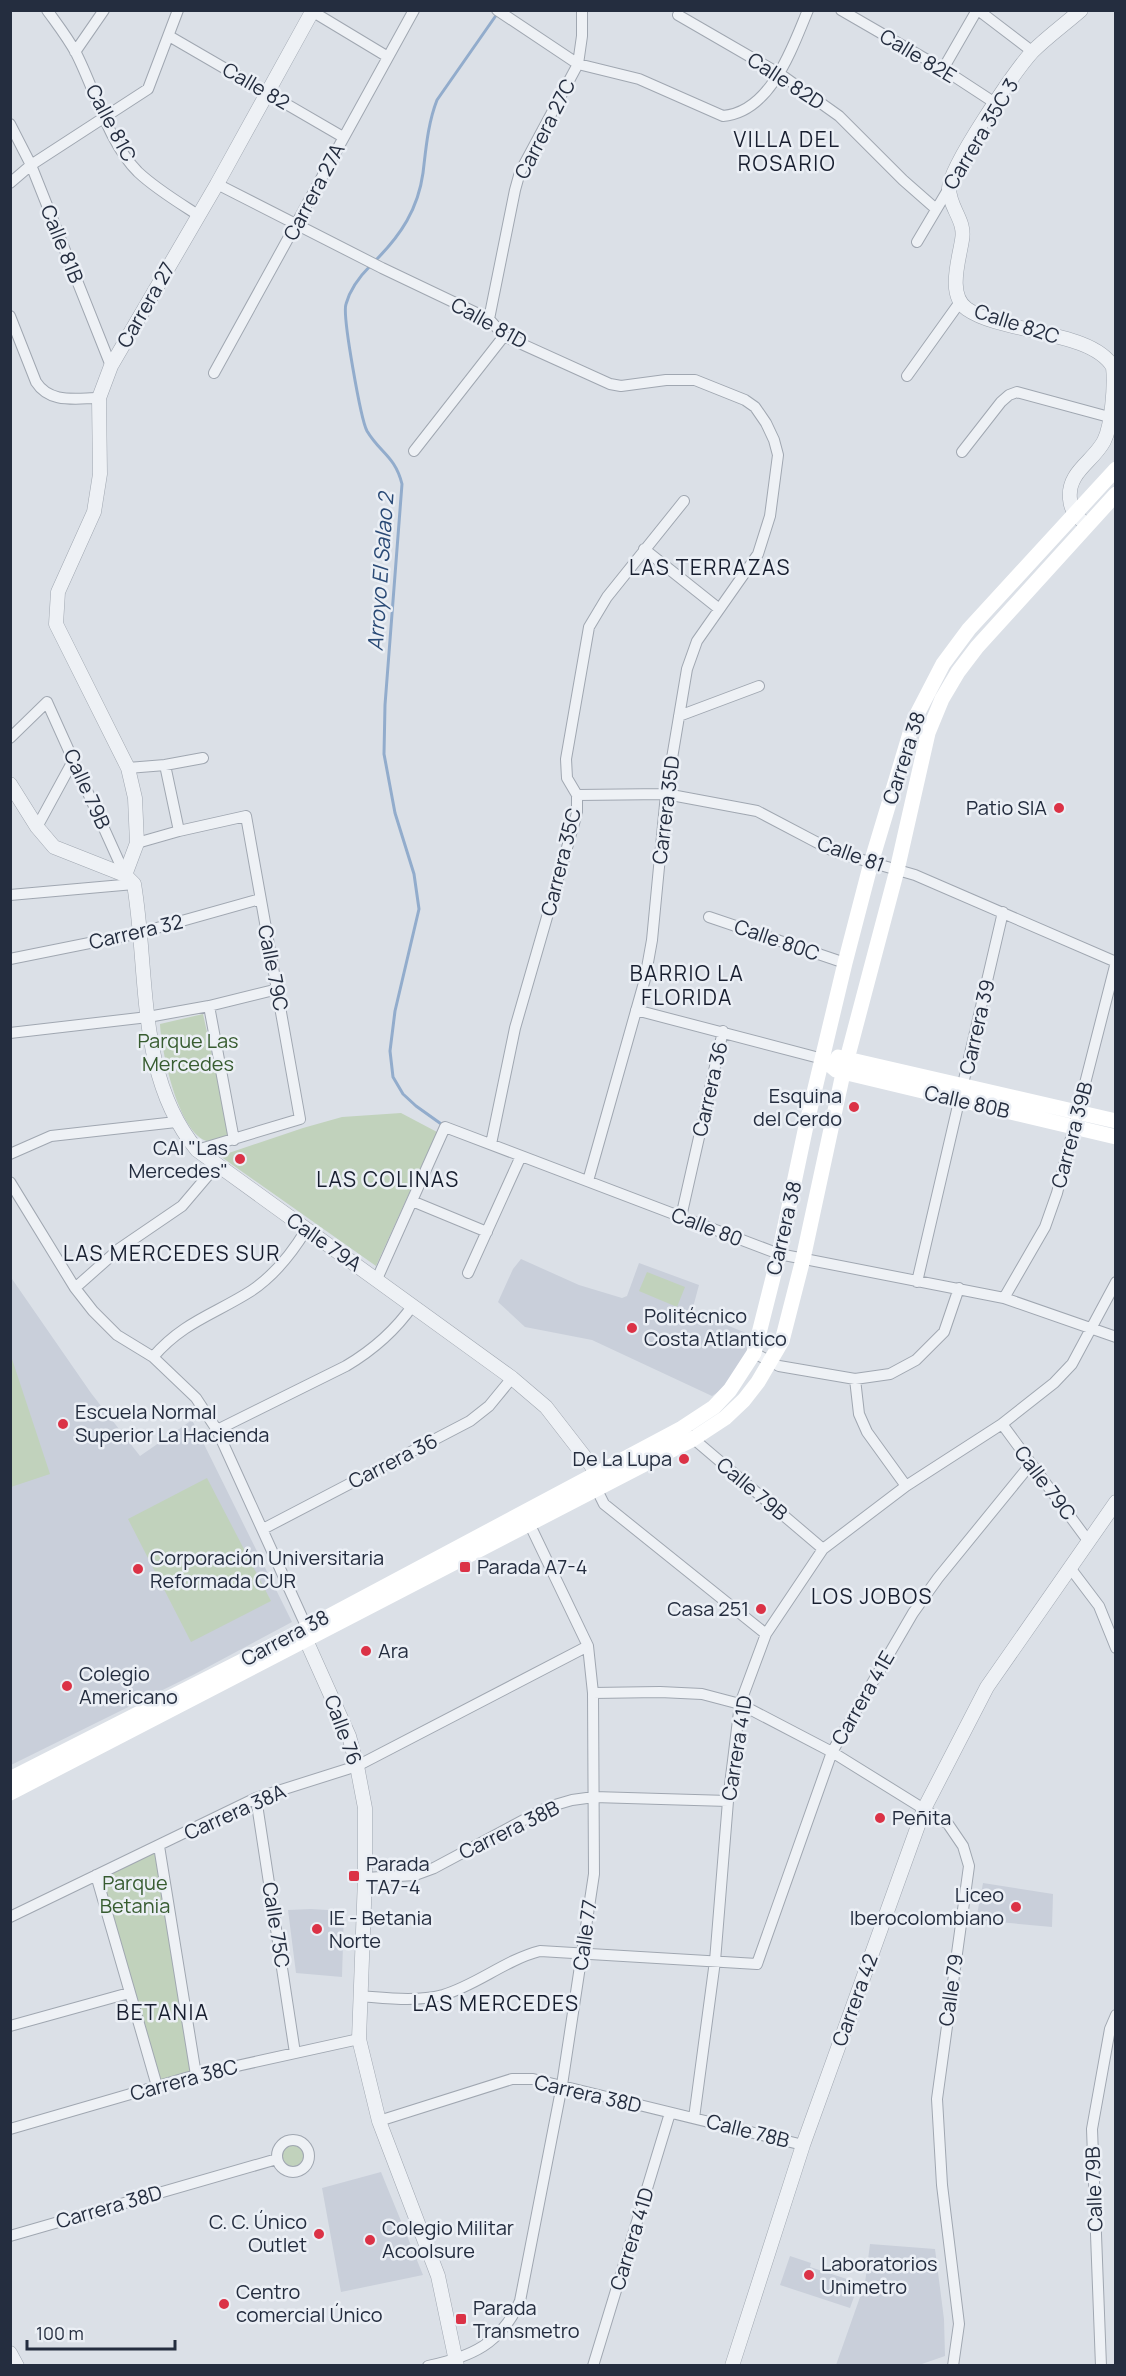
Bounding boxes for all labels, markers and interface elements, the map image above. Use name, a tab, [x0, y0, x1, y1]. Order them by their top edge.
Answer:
street label: Calle 82E	[875, 22, 962, 89]
street label: Calle 82D	[742, 46, 830, 116]
street label: Calle 82	[218, 56, 295, 116]
street label: Carrera 35C 3	[937, 73, 1024, 194]
street label: Carrera 27C	[508, 74, 581, 183]
street label: Calle 81C	[80, 79, 143, 166]
district label: VILLA DEL ROSARIO	[734, 125, 840, 177]
street label: Carrera 27A	[277, 138, 351, 245]
street label: Calle 81B	[35, 201, 90, 287]
street label: Carrera 27	[110, 257, 181, 353]
street label: Calle 81D	[446, 291, 532, 355]
street label: Calle 82C	[971, 297, 1063, 350]
water label: Arroyo El Salao 2	[361, 490, 400, 652]
district label: LAS TERRAZAS	[629, 553, 791, 581]
street label: Carrera 38	[876, 708, 931, 808]
street label: Calle 79B	[58, 744, 117, 833]
street label: Carrera 35D	[645, 754, 686, 866]
place label: Patio SIA	[966, 794, 1047, 821]
marker: Patio SIA	[1052, 801, 1066, 815]
street label: Carrera 35C	[534, 805, 587, 919]
street label: Calle 81	[814, 829, 889, 878]
street label: Carrera 32	[86, 908, 186, 955]
street label: Calle 80C	[731, 912, 823, 967]
street label: Calle 79C	[252, 923, 295, 1013]
district label: BARRIO LA FLORIDA	[630, 959, 744, 1011]
street label: Carrera 39	[952, 977, 1001, 1077]
park label: Parque Las Mercedes	[137, 1027, 239, 1077]
street label: Carrera 36	[685, 1039, 734, 1139]
street label: Calle 80B	[922, 1079, 1012, 1124]
street label: Carrera 39B	[1044, 1079, 1099, 1191]
place label: Esquina del Cerdo	[753, 1082, 842, 1132]
marker: Esquina del Cerdo	[847, 1100, 861, 1114]
place label: CAI "Las Mercedes"	[129, 1134, 228, 1184]
marker: CAI "Las Mercedes"	[233, 1152, 247, 1166]
district label: LAS COLINAS	[316, 1165, 460, 1193]
street label: Carrera 38	[760, 1178, 807, 1278]
street label: Calle 80	[668, 1201, 747, 1252]
street label: Calle 79A	[281, 1206, 367, 1277]
district label: LAS MERCEDES SUR	[63, 1239, 281, 1267]
place label: Politécnico Costa Atlantico	[644, 1302, 787, 1352]
marker: Politécnico Costa Atlantico	[625, 1321, 639, 1335]
place label: Escuela Normal Superior La Hacienda	[75, 1398, 269, 1448]
marker: Escuela Normal Superior La Hacienda	[56, 1417, 70, 1431]
street label: Carrera 36	[344, 1427, 442, 1495]
street label: Calle 79C	[1008, 1440, 1082, 1526]
place label: De La Lupa	[573, 1445, 672, 1472]
street label: Calle 79B	[711, 1451, 794, 1526]
marker: De La Lupa	[677, 1452, 691, 1466]
place label: Corporación Universitaria Reformada CUR	[150, 1544, 384, 1594]
place label: Parada A7-4	[477, 1553, 588, 1580]
marker: Parada A7-4	[458, 1560, 472, 1574]
marker: Corporación Universitaria Reformada CUR	[131, 1562, 145, 1576]
district label: LOS JOBOS	[811, 1582, 933, 1610]
place label: Casa 251	[667, 1595, 749, 1622]
marker: Casa 251	[754, 1602, 768, 1616]
street label: Carrera 38	[236, 1603, 333, 1672]
place label: Ara	[378, 1637, 409, 1664]
marker: Ara	[359, 1644, 373, 1658]
street label: Carrera 41E	[825, 1646, 900, 1750]
place label: Colegio Americano	[79, 1660, 178, 1710]
marker: Colegio Americano	[60, 1679, 74, 1693]
street label: Calle 76	[318, 1691, 369, 1769]
street label: Carrera 41D	[715, 1693, 758, 1803]
street label: Carrera 38A	[180, 1777, 290, 1846]
street label: Carrera 38B	[454, 1794, 563, 1865]
place label: Peñita	[892, 1804, 951, 1831]
marker: Peñita	[873, 1811, 887, 1825]
place label: Parada TA7-4	[366, 1850, 430, 1900]
park label: Parque Betania	[100, 1869, 170, 1919]
marker: Parada TA7-4	[347, 1869, 361, 1883]
street label: Calle 75C	[256, 1880, 297, 1970]
place label: Liceo Iberocolombiano	[850, 1881, 1004, 1931]
street label: Calle 77	[566, 1898, 603, 1972]
marker: Liceo Iberocolombiano	[1009, 1900, 1023, 1914]
place label: IE - Betania Norte	[329, 1904, 432, 1954]
marker: IE - Betania Norte	[310, 1922, 324, 1936]
street label: Carrera 42	[825, 1950, 884, 2050]
street label: Calle 79	[932, 1952, 969, 2028]
district label: LAS MERCEDES	[413, 1989, 579, 2017]
district label: BETANIA	[116, 1998, 210, 2026]
street label: Carrera 38C	[127, 2052, 241, 2107]
street label: Carrera 38D	[532, 2068, 644, 2119]
street label: Calle 78B	[704, 2107, 792, 2154]
street label: Calle 79B	[1079, 2146, 1108, 2232]
street label: Carrera 38D	[53, 2178, 165, 2235]
street label: Carrera 41D	[603, 2184, 660, 2294]
place label: C. C. Único Outlet	[209, 2208, 307, 2258]
place label: Colegio Militar Acoolsure	[382, 2214, 514, 2264]
marker: C. C. Único Outlet	[312, 2227, 326, 2241]
marker: Colegio Militar Acoolsure	[363, 2233, 377, 2247]
place label: Laboratorios Unimetro	[821, 2250, 937, 2300]
marker: Laboratorios Unimetro	[802, 2268, 816, 2282]
place label: Centro comercial Único	[236, 2278, 383, 2328]
place label: Parada Transmetro	[473, 2294, 580, 2344]
marker: Centro comercial Único	[217, 2297, 231, 2311]
marker: Parada Transmetro	[454, 2312, 468, 2326]
scale bar	[27, 2313, 176, 2351]
text: 100 m	[36, 2321, 84, 2345]

